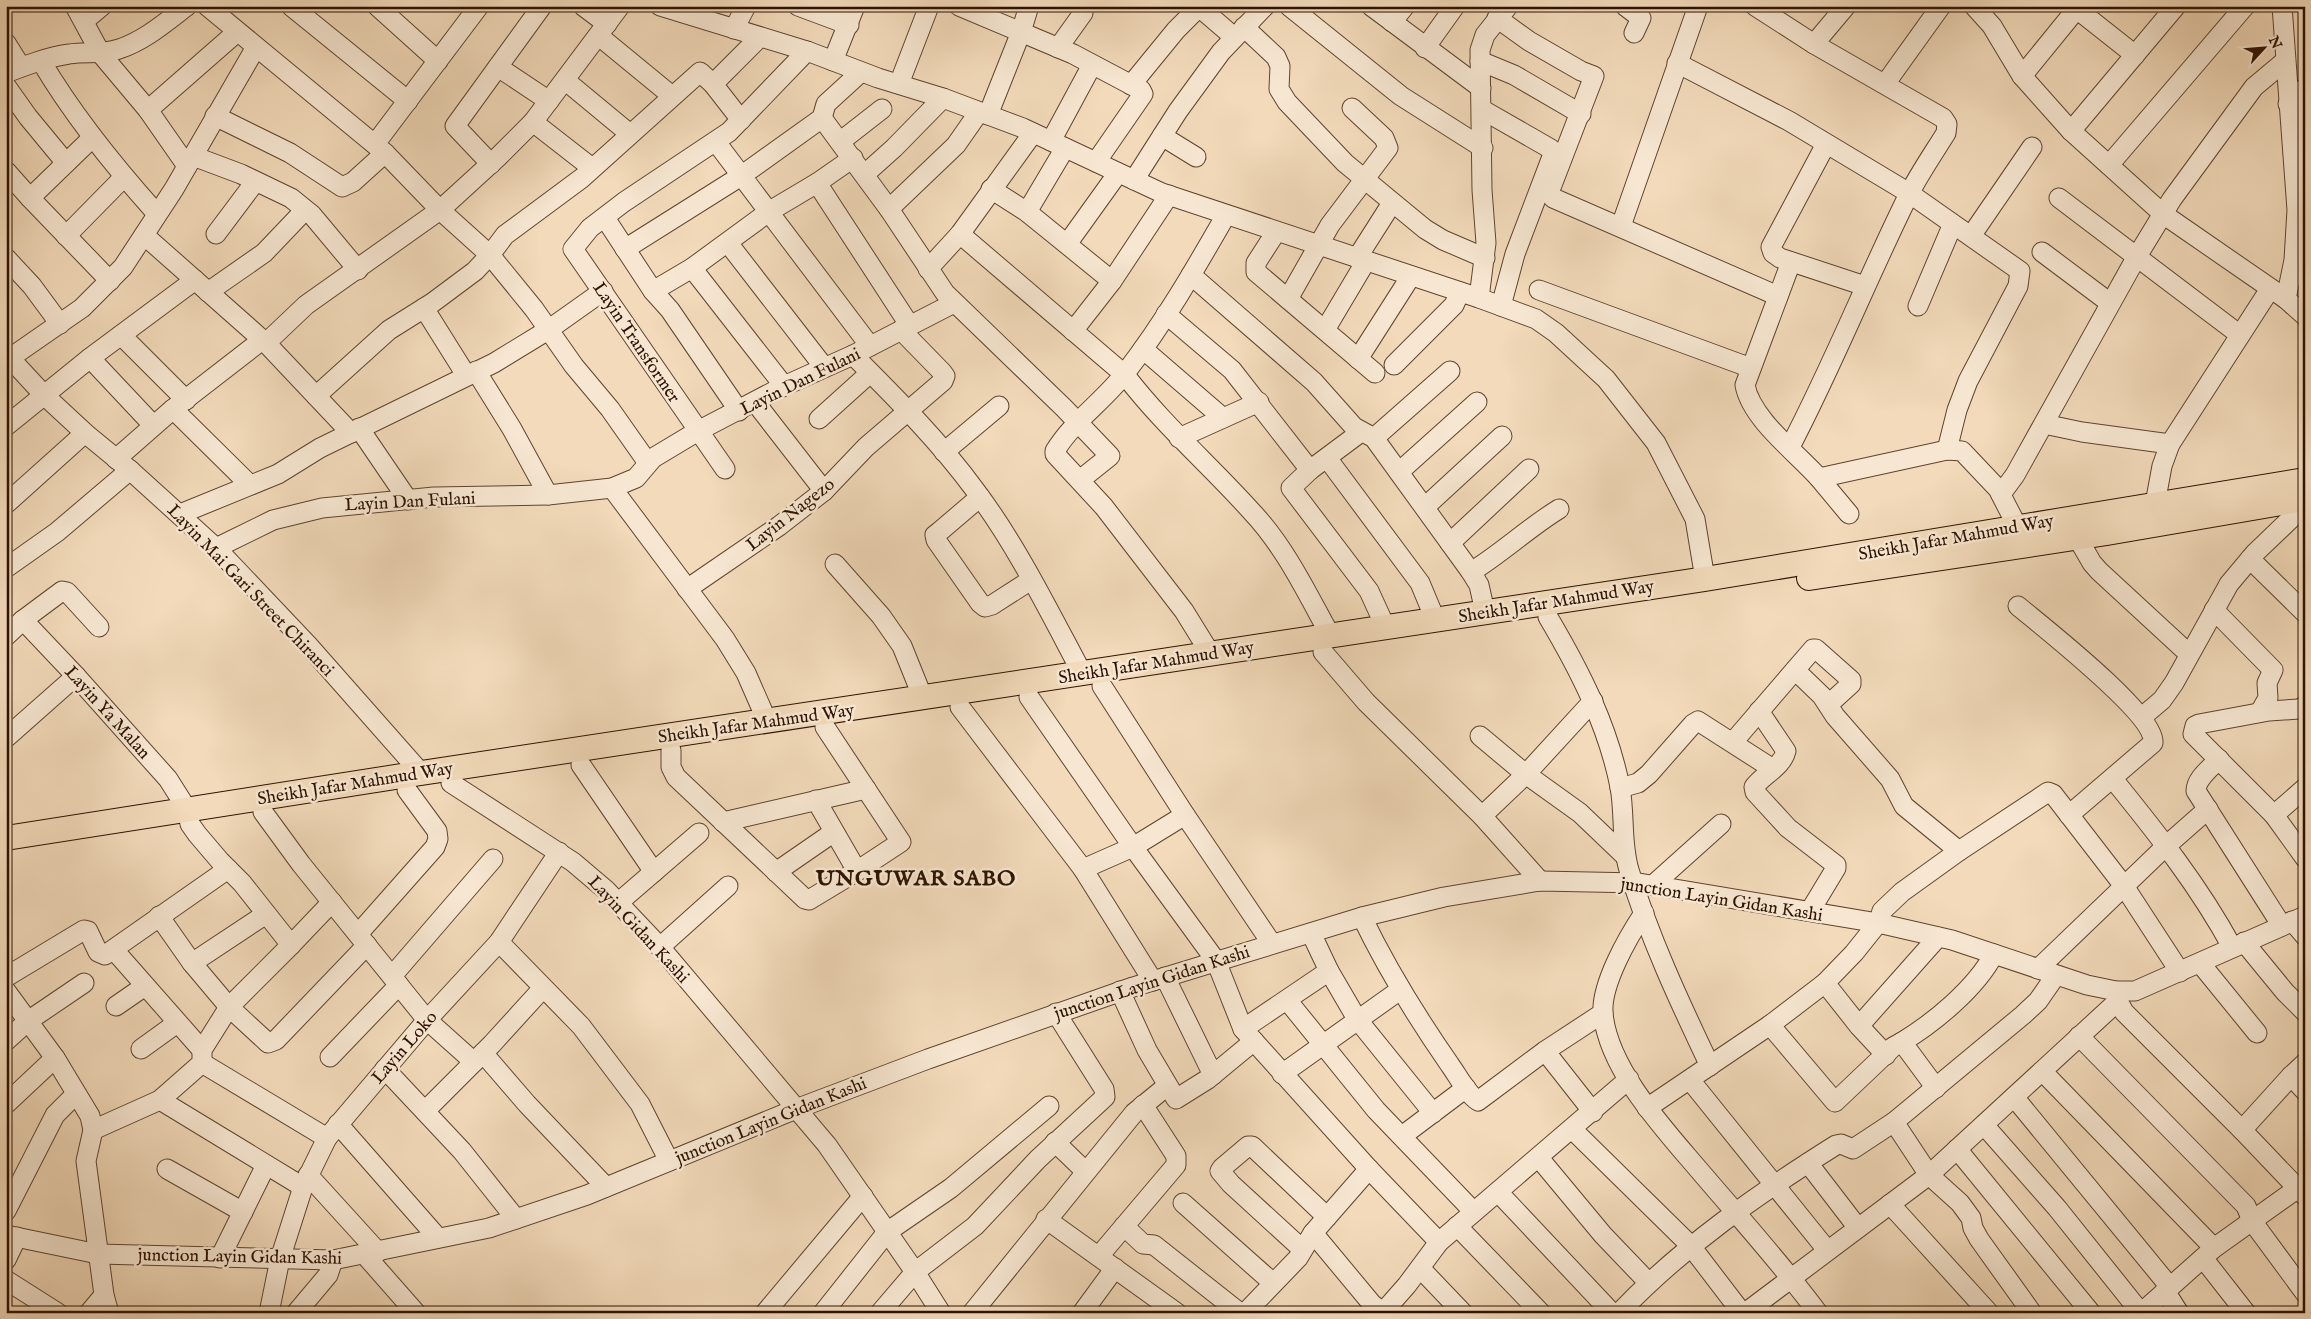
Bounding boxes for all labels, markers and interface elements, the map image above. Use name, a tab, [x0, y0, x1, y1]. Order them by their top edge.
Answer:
north arrow	[2238, 22, 2288, 72]
text: N	[2264, 32, 2286, 52]
street label: Layin Transformer	[587, 278, 685, 408]
street label: Layin Dan Fulani	[737, 343, 865, 421]
street label: Layin Nagezo	[742, 473, 840, 557]
street label: Layin Dan Fulani	[344, 488, 476, 517]
street label: Layin Mai Gari Street Chiranci	[161, 500, 339, 682]
street label: Sheikh Jafar Mahmud Way	[1857, 510, 2056, 567]
street label: Sheikh Jafar Mahmud Way	[1457, 576, 1656, 629]
street label: Sheikh Jafar Mahmud Way	[1057, 637, 1256, 690]
street label: Layin Ya Malan	[59, 661, 155, 765]
street label: Sheikh Jafar Mahmud Way	[657, 699, 856, 750]
street label: Sheikh Jafar Mahmud Way	[256, 758, 455, 811]
district label: UNGUWAR SABO	[815, 865, 1016, 893]
street label: Layin Gidan Kashi	[582, 871, 694, 989]
street label: junction Layin Gidan Kashi	[1617, 873, 1825, 928]
street label: junction Layin Gidan Kashi	[1050, 941, 1253, 1027]
street label: Layin Loko	[367, 1006, 443, 1089]
street label: junction Layin Gidan Kashi	[671, 1072, 871, 1171]
street label: junction Layin Gidan Kashi	[136, 1244, 342, 1271]

